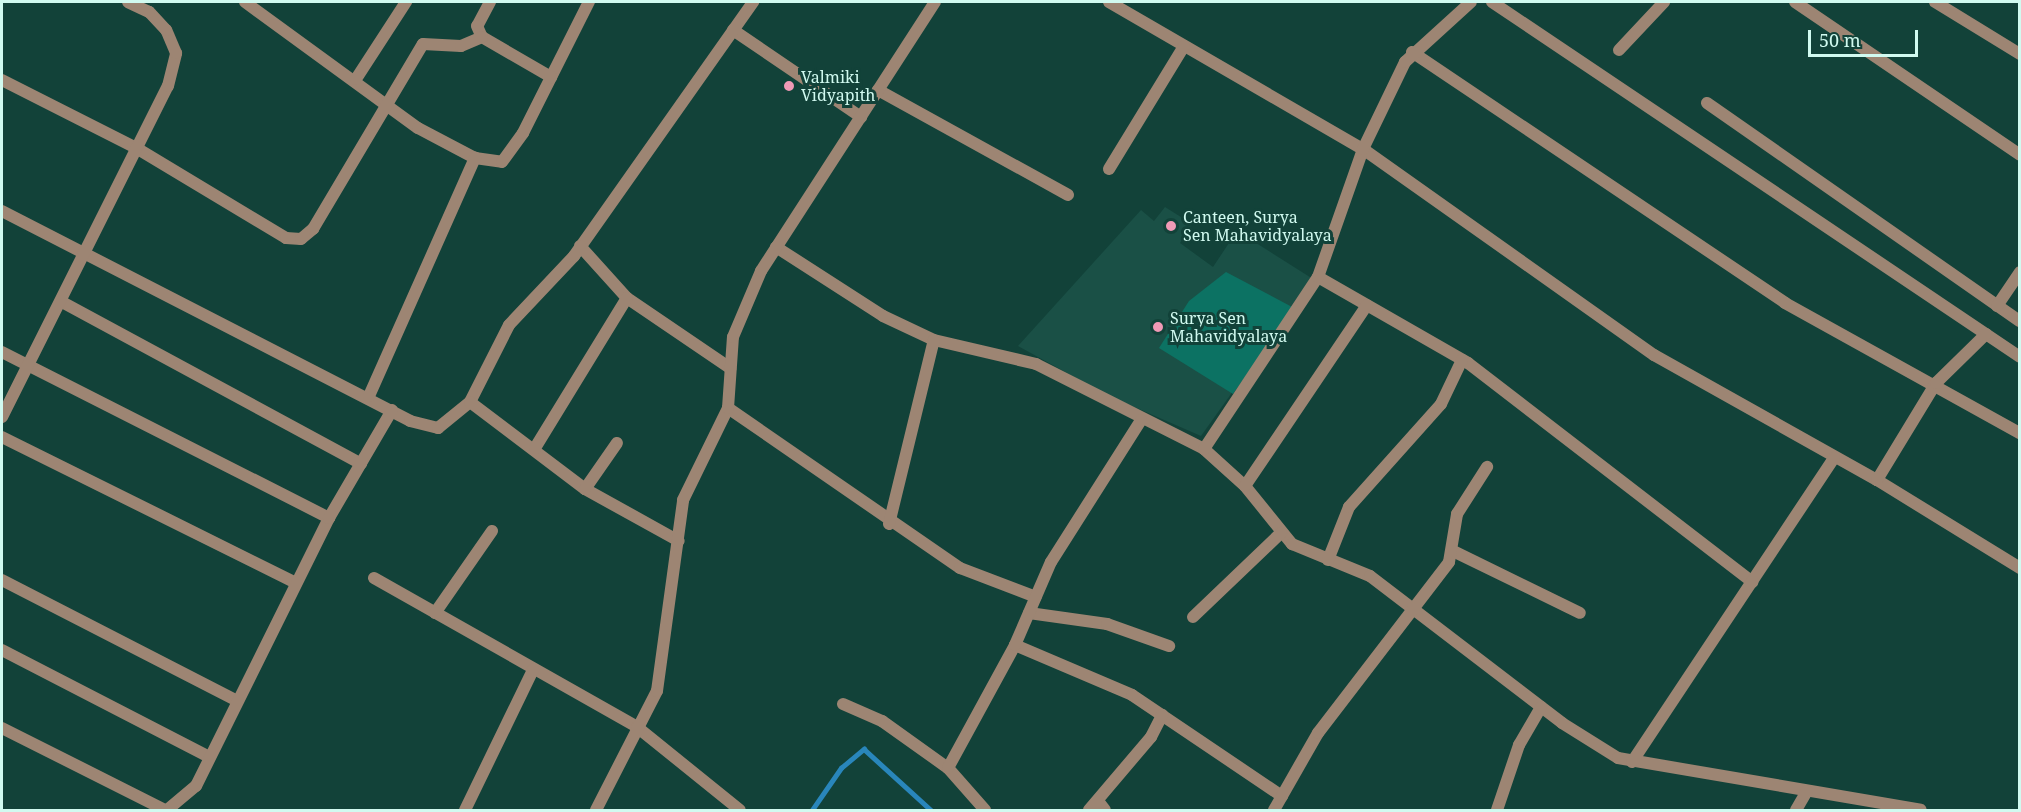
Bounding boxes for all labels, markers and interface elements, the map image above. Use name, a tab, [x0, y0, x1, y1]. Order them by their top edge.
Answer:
scale bar	[1811, 18, 1920, 56]
text: 50 m	[1819, 28, 1861, 52]
place label: Valmiki Vidyapith	[801, 67, 876, 105]
marker: Valmiki Vidyapith	[782, 79, 796, 93]
place label: Canteen, Surya Sen Mahavidyalaya	[1183, 207, 1332, 245]
marker: Canteen, Surya Sen Mahavidyalaya	[1164, 219, 1178, 233]
place label: Surya Sen Mahavidyalaya	[1170, 308, 1287, 346]
marker: Surya Sen Mahavidyalaya	[1151, 320, 1165, 334]

